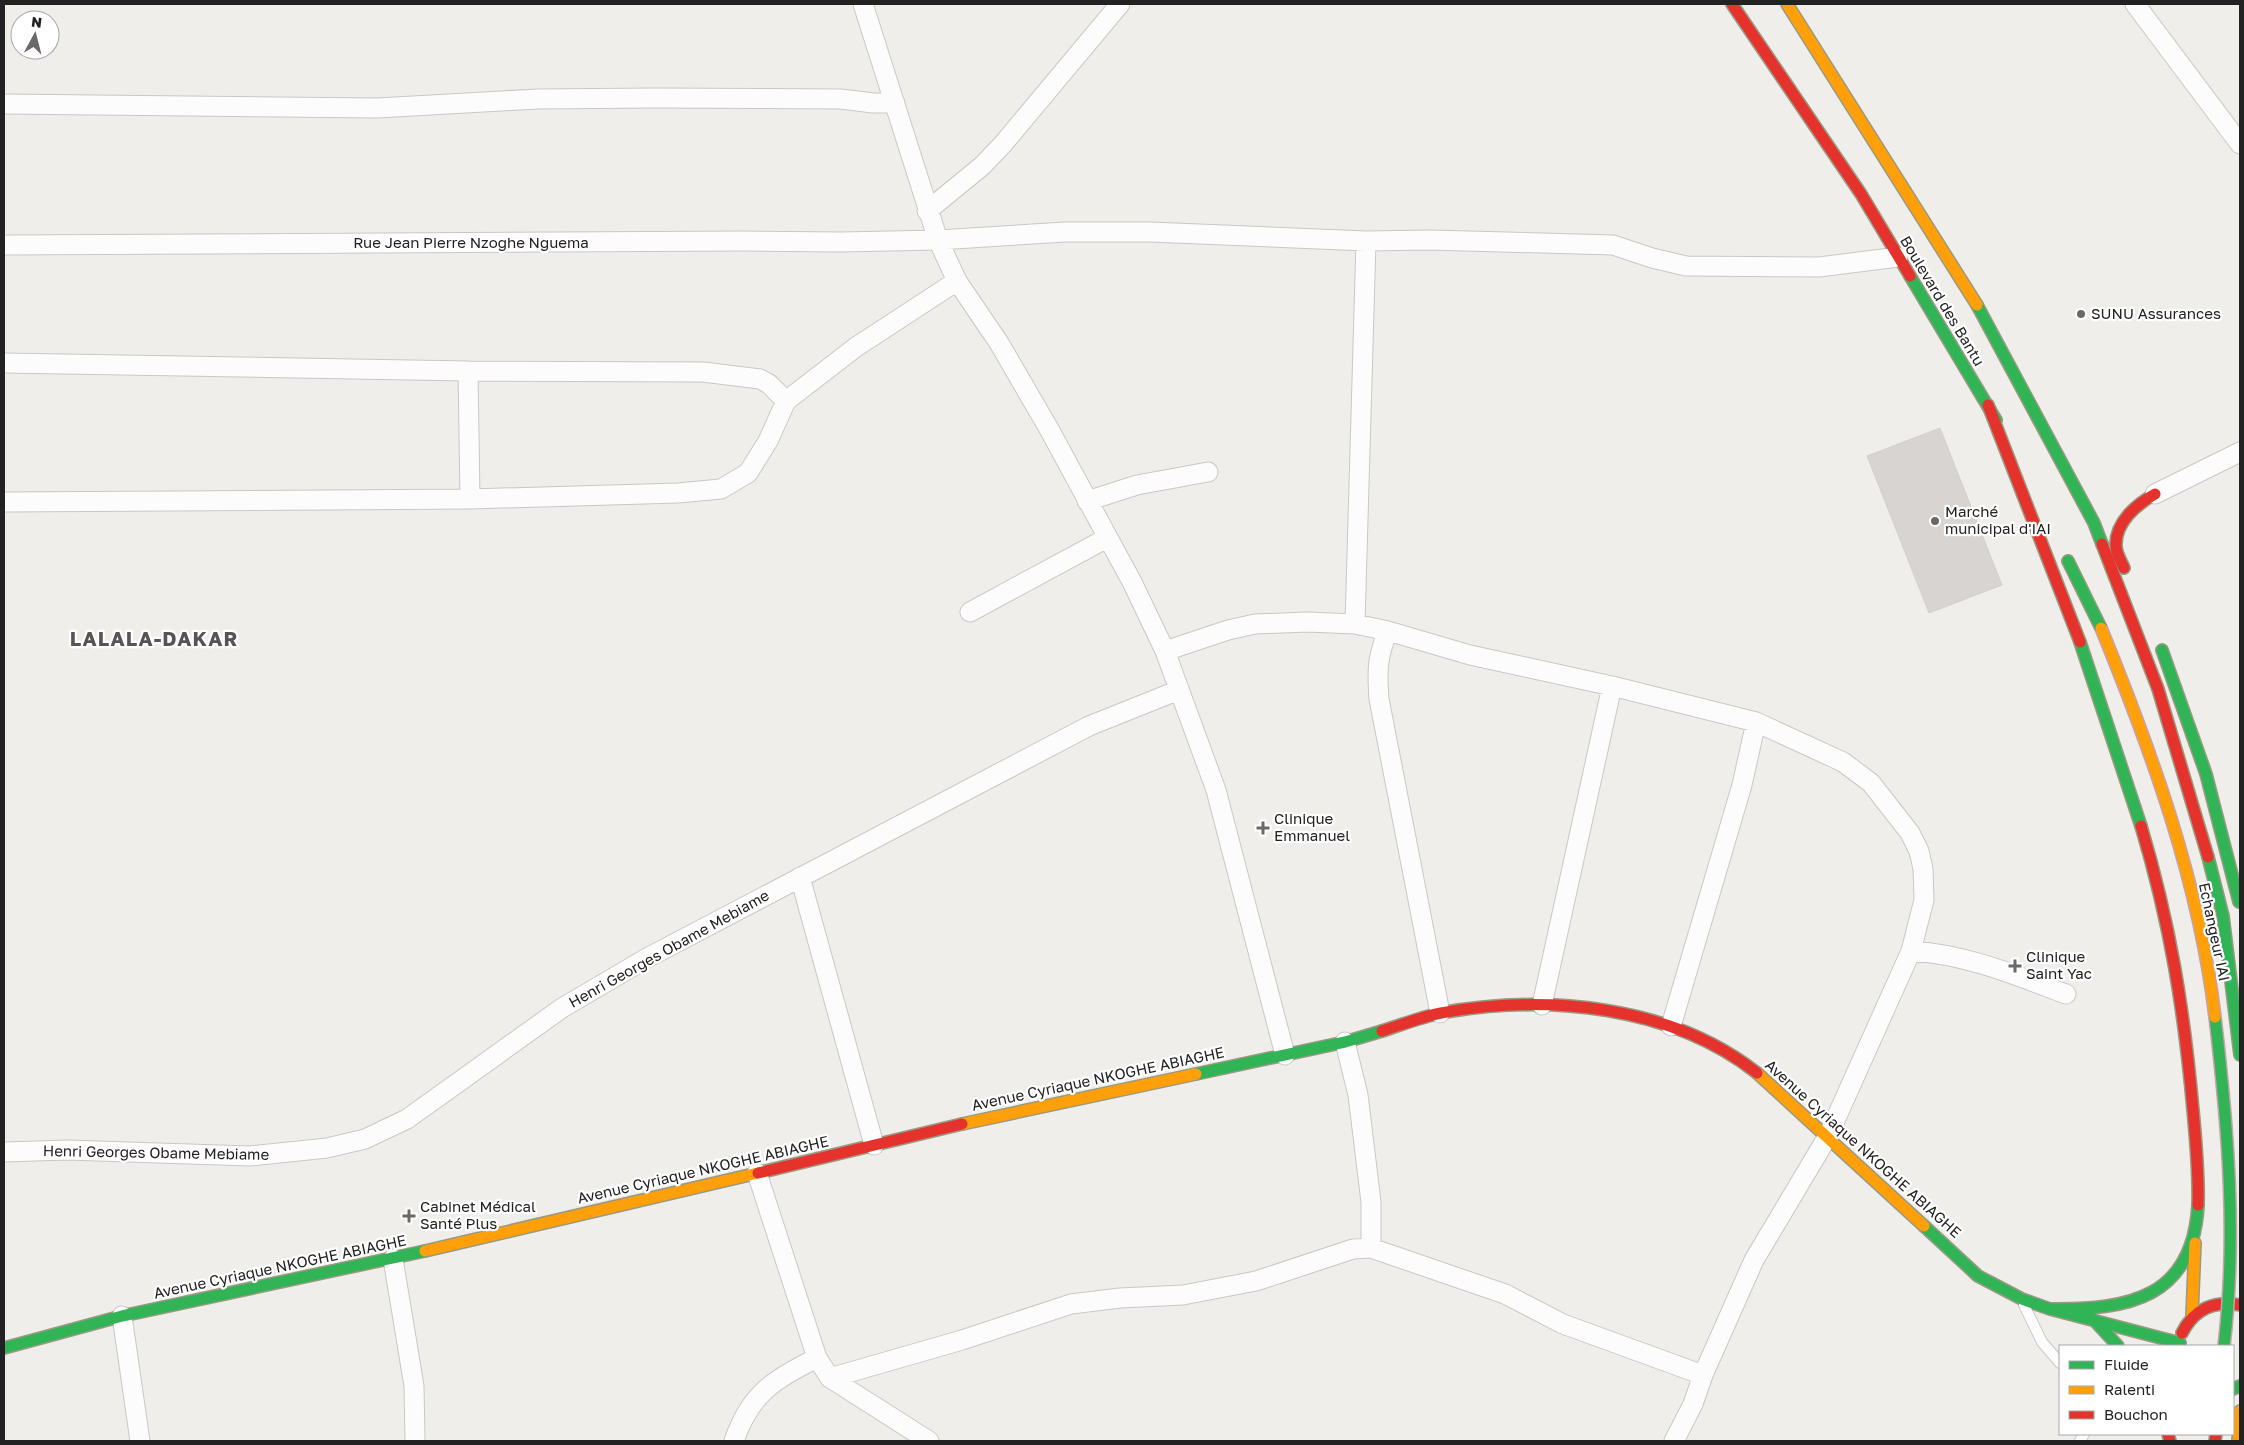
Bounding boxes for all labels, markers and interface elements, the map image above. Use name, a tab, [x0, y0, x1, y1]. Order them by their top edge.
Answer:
north arrow	[10, 10, 60, 60]
text: N	[30, 13, 43, 31]
street label: Boulevard des Bantu	[1897, 232, 1989, 369]
street label: Rue Jean Pierre Nzoghe Nguema	[353, 233, 589, 251]
place label: SUNU Assurances	[2091, 304, 2221, 322]
marker: SUNU Assurances	[2075, 308, 2087, 320]
place label: Marché municipal d'IAI	[1945, 502, 2051, 537]
marker: Marché municipal d'IAI	[1929, 515, 1941, 527]
district label: LALALA-DAKAR	[70, 626, 238, 650]
place label: Clinique Emmanuel	[1274, 809, 1350, 844]
marker: Clinique Emmanuel	[1256, 821, 1270, 835]
street label: Echangeur IAI	[2196, 881, 2234, 983]
street label: Henri Georges Obame Mebiame	[565, 885, 772, 1011]
place label: Clinique Saint Yac	[2026, 947, 2092, 982]
marker: Clinique Saint Yac	[2008, 959, 2022, 973]
street label: Avenue Cyriaque NKOGHE ABIAGHE	[970, 1042, 1226, 1114]
street label: Avenue Cyriaque NKOGHE ABIAGHE	[1762, 1055, 1965, 1241]
street label: Avenue Cyriaque NKOGHE ABIAGHE	[575, 1131, 830, 1207]
street label: Henri Georges Obame Mebiame	[43, 1141, 270, 1163]
place label: Cabinet Médical Santé Plus	[420, 1197, 536, 1232]
marker: Cabinet Médical Santé Plus	[402, 1209, 416, 1223]
street label: Avenue Cyriaque NKOGHE ABIAGHE	[152, 1230, 408, 1302]
legend	[2059, 1345, 2234, 1435]
text: Fluide	[2104, 1355, 2149, 1373]
text: Ralenti	[2104, 1380, 2155, 1398]
text: Bouchon	[2104, 1405, 2168, 1423]

